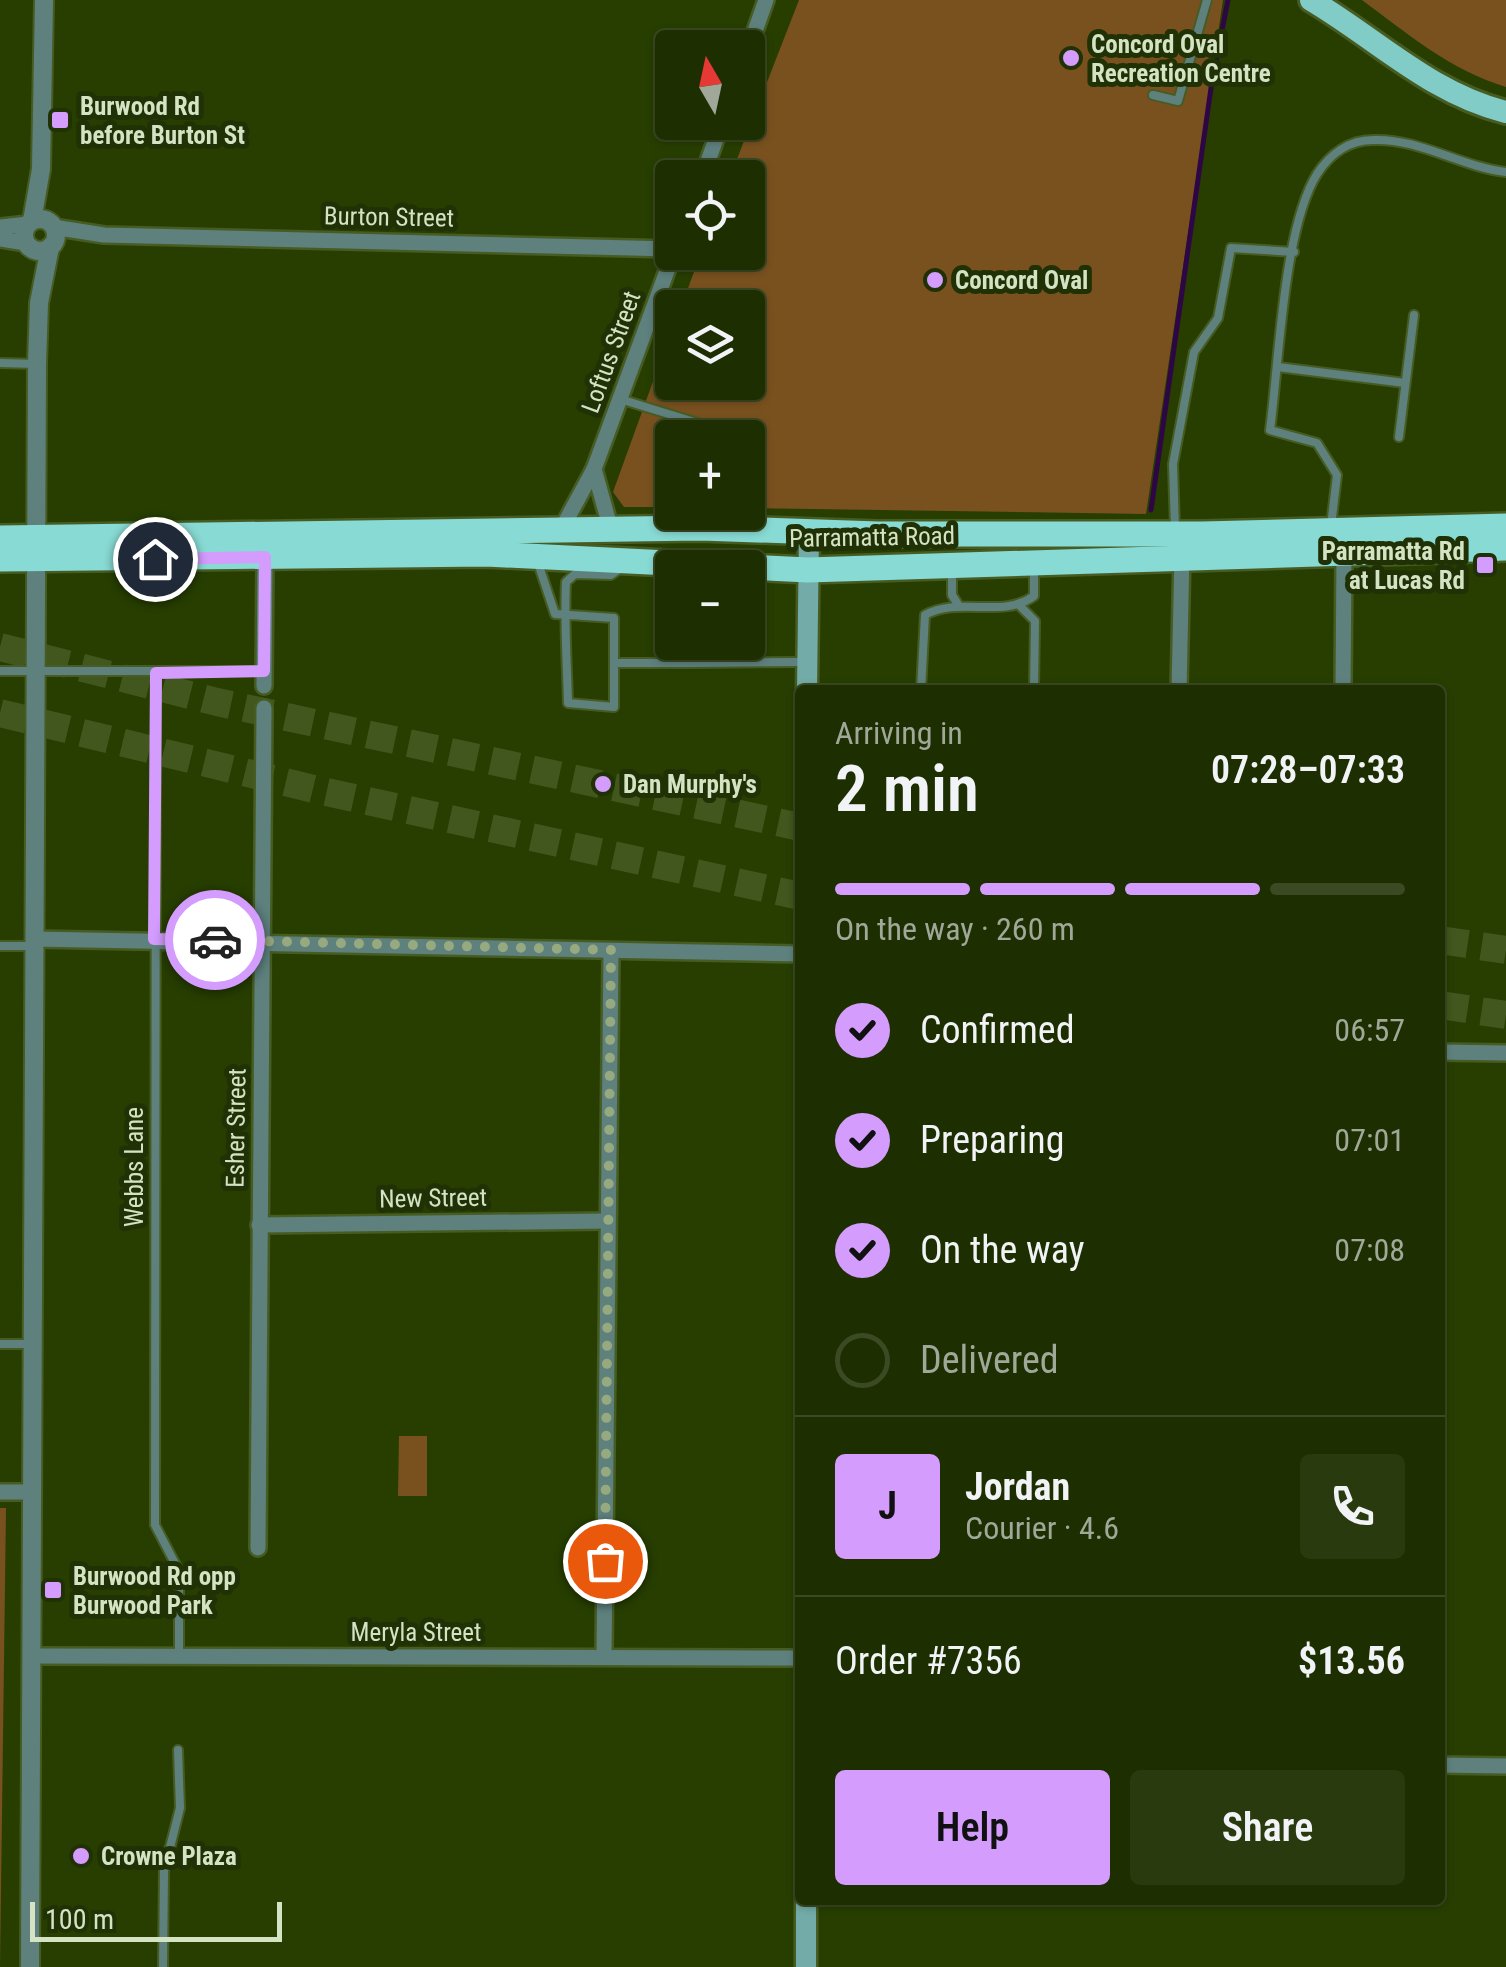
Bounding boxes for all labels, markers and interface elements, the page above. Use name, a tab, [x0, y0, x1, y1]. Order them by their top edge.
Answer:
north arrow	[655, 30, 765, 140]
map controls	[655, 30, 765, 660]
place label: Concord Oval Recreation Centre	[1091, 30, 1271, 88]
marker: Concord Oval Recreation Centre	[1060, 47, 1082, 69]
place label: Burwood Rd before Burton St	[80, 92, 245, 150]
marker: Burwood Rd before Burton St	[49, 109, 71, 131]
button: locate	[655, 160, 765, 270]
street label: Burton Street	[324, 201, 454, 233]
place label: Concord Oval	[955, 266, 1088, 295]
marker: Concord Oval	[924, 269, 946, 291]
street label: Loftus Street	[576, 287, 646, 417]
button: layers	[655, 290, 765, 400]
button: +	[655, 420, 765, 530]
pin	[113, 517, 198, 602]
street label: Parramatta Road	[789, 521, 955, 553]
icon: home	[128, 532, 183, 587]
place label: Parramatta Rd at Lucas Rd	[1322, 537, 1465, 595]
button: −	[655, 550, 765, 660]
marker: Parramatta Rd at Lucas Rd	[1474, 554, 1496, 576]
text: Arriving in	[835, 714, 963, 752]
text: 07:28–07:33	[1211, 748, 1405, 792]
text: 2 min	[835, 751, 979, 827]
place label: Dan Murphy's	[623, 770, 757, 799]
marker: Dan Murphy's	[592, 773, 614, 795]
courier	[165, 890, 265, 990]
text: On the way · 260 m	[835, 910, 1075, 948]
icon: car	[188, 913, 243, 968]
icon: check	[835, 1003, 890, 1058]
text: Confirmed	[920, 1008, 1075, 1052]
text: 06:57	[1334, 1011, 1405, 1049]
street label: Esher Street	[220, 1068, 252, 1188]
street label: Webbs Lane	[120, 1107, 149, 1227]
icon: check	[835, 1113, 890, 1168]
text: Preparing	[920, 1118, 1065, 1162]
text: 07:01	[1334, 1121, 1405, 1159]
street label: New Street	[379, 1183, 487, 1213]
icon: check	[835, 1223, 890, 1278]
text: On the way	[920, 1228, 1085, 1272]
text: 07:08	[1334, 1231, 1405, 1269]
text: Delivered	[920, 1338, 1059, 1382]
button: phone	[1300, 1454, 1405, 1559]
text: Jordan	[965, 1465, 1070, 1509]
text: J	[878, 1484, 897, 1528]
text: Courier · 4.6	[965, 1509, 1119, 1547]
pin	[563, 1519, 648, 1604]
icon: bag	[578, 1534, 633, 1589]
place label: Burwood Rd opp Burwood Park	[73, 1562, 236, 1620]
marker: Burwood Rd opp Burwood Park	[42, 1579, 64, 1601]
street label: Meryla Street	[351, 1618, 481, 1647]
text: Order #7356	[835, 1639, 1022, 1683]
text: $13.56	[1298, 1639, 1405, 1683]
button: Help	[835, 1770, 1110, 1885]
button: Share	[1130, 1770, 1405, 1885]
place label: Crowne Plaza	[101, 1842, 237, 1871]
marker: Crowne Plaza	[70, 1845, 92, 1867]
scale bar	[30, 1897, 282, 1942]
text: 100 m	[45, 1903, 114, 1936]

